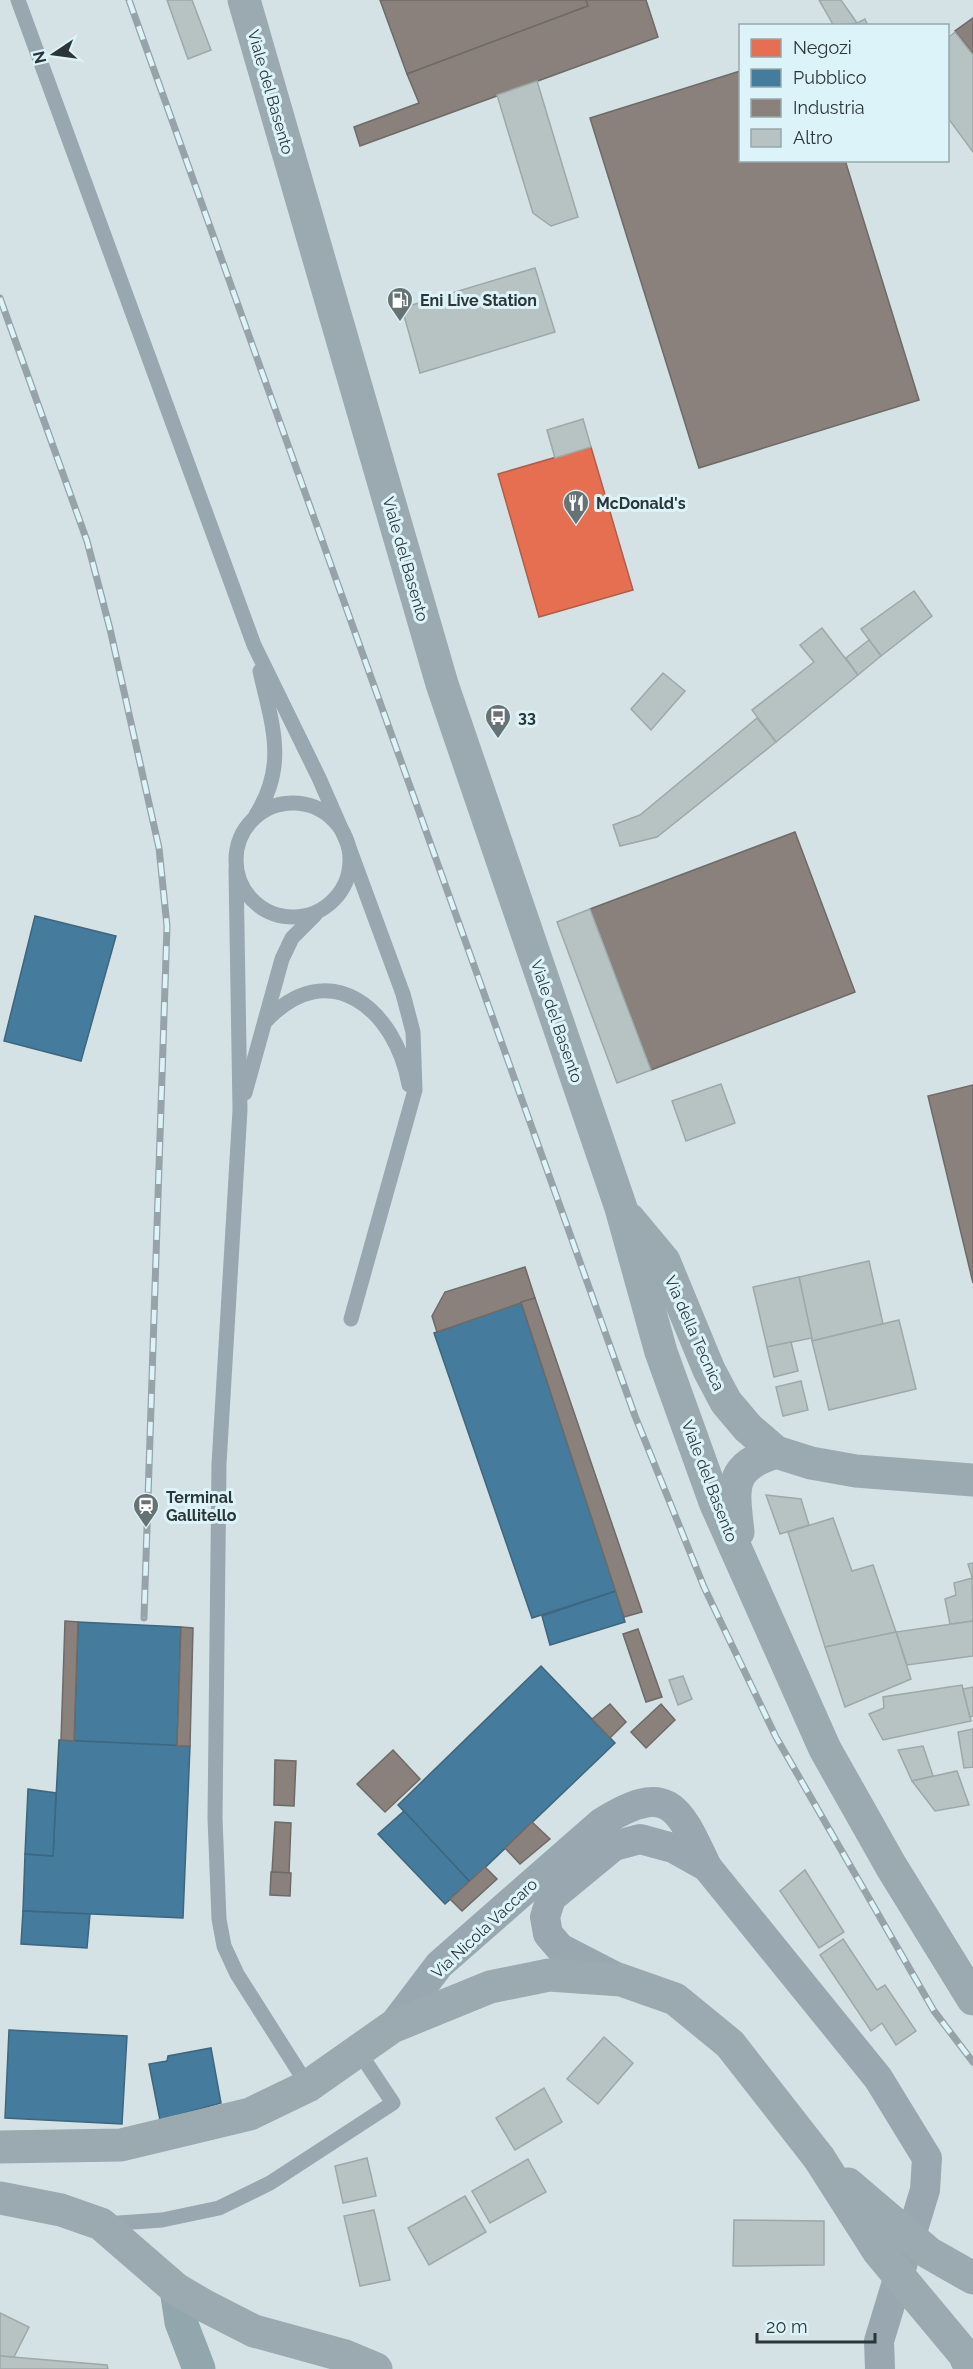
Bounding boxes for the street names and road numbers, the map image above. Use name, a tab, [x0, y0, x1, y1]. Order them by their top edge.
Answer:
street label: Viale del Basento	[244, 28, 297, 157]
street label: Viale del Basento	[379, 495, 432, 624]
street label: Viale del Basento	[527, 957, 586, 1085]
street label: Via della Tecnica	[661, 1273, 728, 1394]
street label: Viale del Basento	[678, 1418, 741, 1545]
street label: Via Nicola Vaccaro	[428, 1874, 541, 1982]

